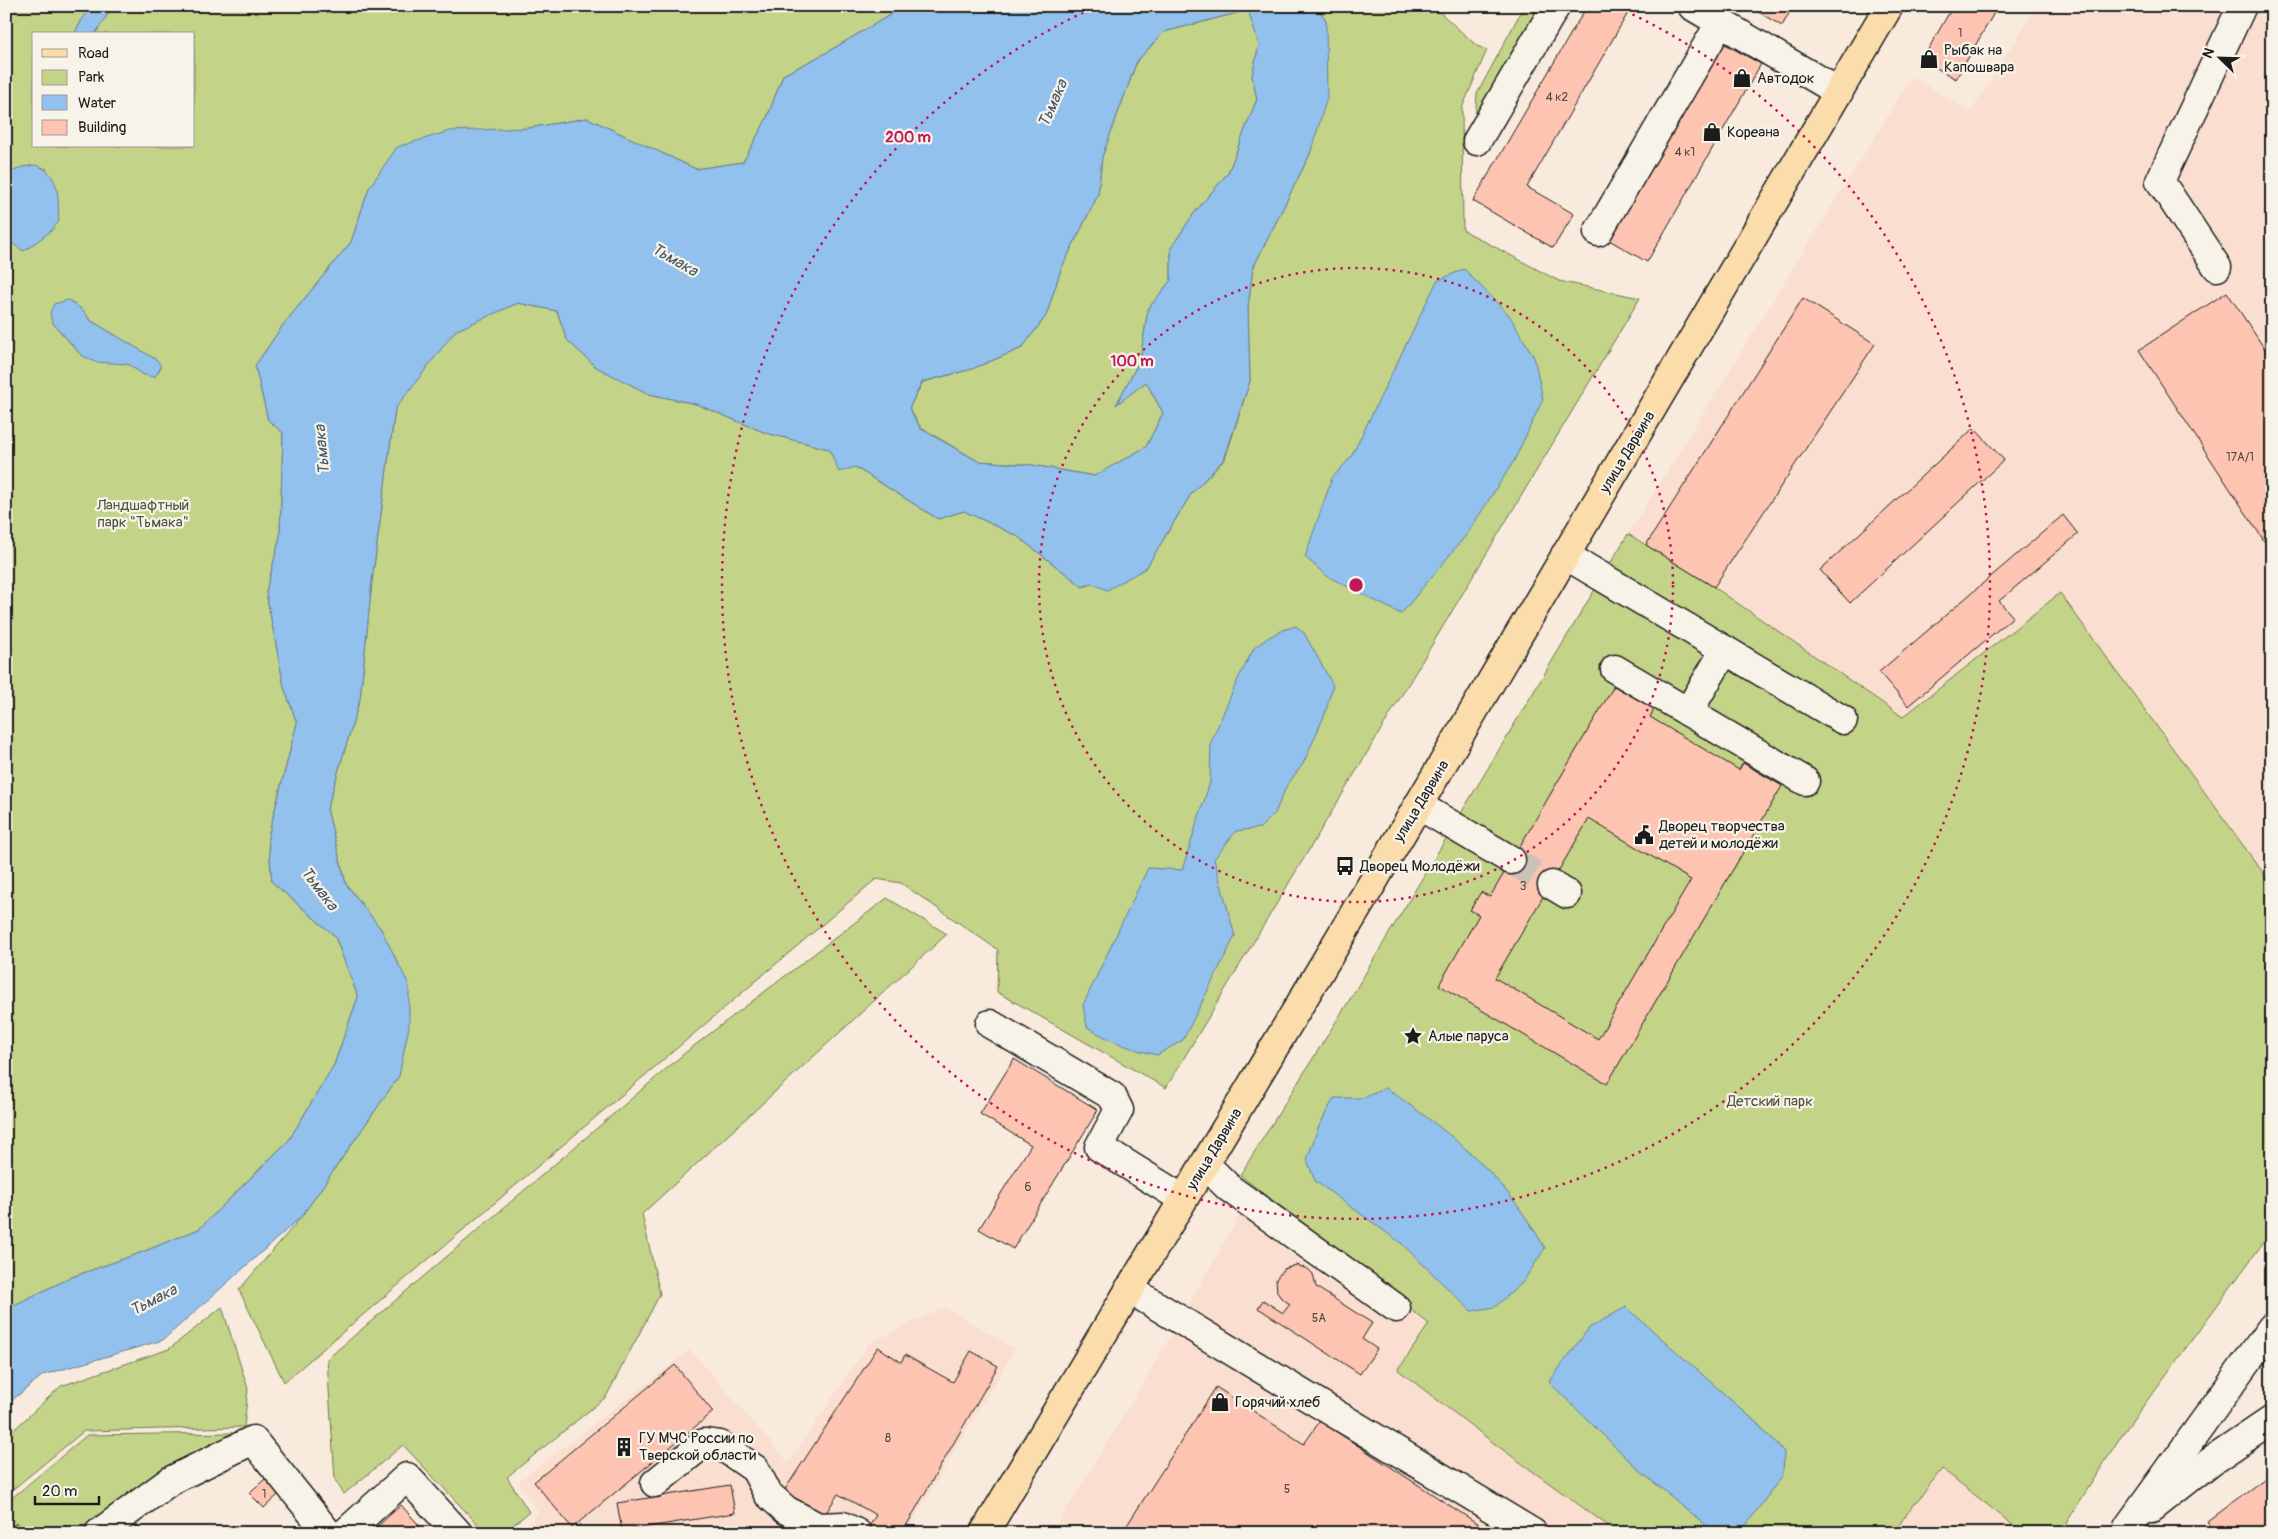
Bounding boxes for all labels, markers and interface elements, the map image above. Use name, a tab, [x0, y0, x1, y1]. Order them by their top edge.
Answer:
house number: 1	[1958, 26, 1962, 41]
legend	[32, 32, 195, 148]
north arrow	[2196, 32, 2246, 82]
place label: Рыбак на Капошвара	[1944, 41, 2014, 77]
text: Road	[78, 44, 109, 63]
text: N	[2199, 45, 2218, 61]
shop icon: Рыбак на Капошвара	[1918, 48, 1940, 70]
shop icon: Автодок	[1731, 67, 1753, 89]
text: Park	[78, 68, 105, 87]
place label: Автодок	[1757, 69, 1815, 88]
water label: Тьмака	[1034, 75, 1073, 130]
house number: 4 к2	[1546, 90, 1569, 105]
text: Water	[78, 94, 117, 113]
text: Building	[78, 118, 126, 137]
shop icon: Кореана	[1701, 121, 1723, 143]
place label: Кореана	[1727, 123, 1780, 142]
text: 200 m	[885, 128, 931, 147]
house number: 4 к1	[1675, 145, 1695, 160]
water label: Тьмака	[648, 239, 702, 282]
text: 100 m	[1111, 352, 1153, 371]
street label: улица Дарвина	[1595, 408, 1659, 498]
water label: Тьмака	[310, 423, 334, 476]
house number: 17А/1	[2226, 450, 2254, 465]
park label: Ландшафтный парк "Тьмака"	[96, 496, 189, 532]
centre of rings	[1347, 576, 1365, 594]
street label: улица Дарвина	[1389, 757, 1453, 847]
place label: Дворец творчества детей и молодёжи	[1658, 817, 1785, 853]
public building icon: Дворец творчества детей и молодёжи	[1633, 824, 1655, 846]
bus stop icon: Дворец Молодёжи	[1334, 855, 1356, 877]
place label: Дворец Молодёжи	[1359, 857, 1480, 876]
water label: Тьмака	[296, 863, 343, 916]
house number: 3	[1520, 879, 1527, 894]
place icon: Алые паруса	[1402, 1025, 1424, 1047]
place label: Алые паруса	[1428, 1027, 1509, 1046]
park label: Детский парк	[1726, 1092, 1813, 1111]
street label: улица Дарвина	[1182, 1105, 1246, 1195]
house number: 6	[1025, 1180, 1032, 1195]
water label: Тьмака	[127, 1279, 182, 1320]
house number: 5А	[1312, 1311, 1326, 1326]
shop icon: Горячий хлеб	[1209, 1391, 1231, 1413]
place label: Горячий хлеб	[1235, 1393, 1321, 1412]
place label: ГУ МЧС России по Тверской области	[639, 1429, 756, 1465]
house number: 8	[885, 1431, 891, 1446]
building icon: ГУ МЧС России по Тверской области	[613, 1436, 635, 1458]
scale bar	[35, 1474, 99, 1506]
text: 20 m	[42, 1482, 77, 1501]
house number: 5	[1284, 1482, 1290, 1497]
house number: 1	[262, 1487, 266, 1502]

